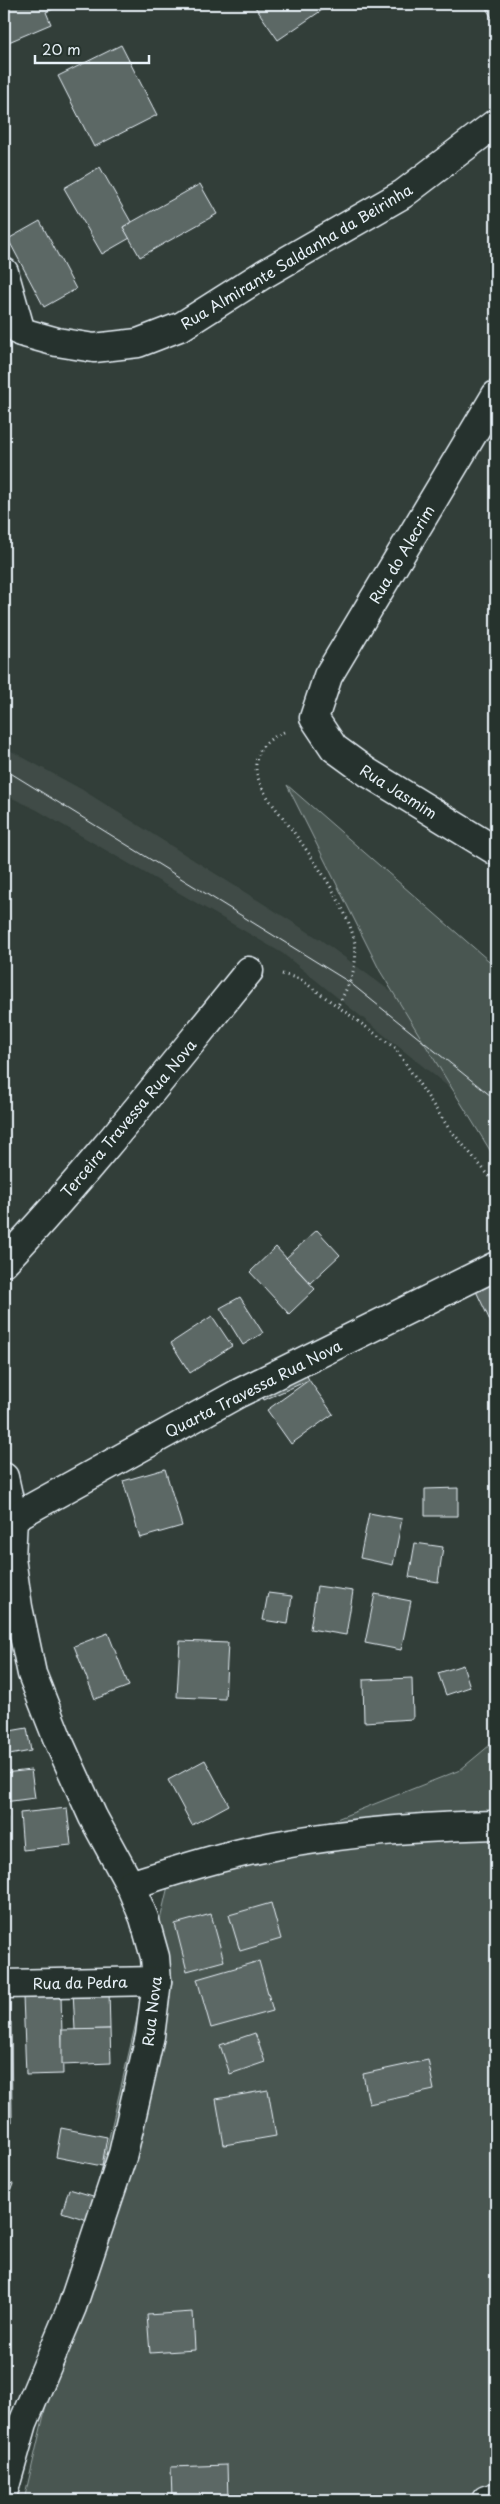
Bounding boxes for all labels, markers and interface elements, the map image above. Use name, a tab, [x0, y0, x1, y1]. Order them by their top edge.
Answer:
scale bar	[35, 32, 149, 64]
text: 20 m	[42, 37, 81, 60]
street label: Rua Almirante Saldanha da Beirinha	[176, 177, 417, 335]
street label: Rua do Alecrim	[362, 500, 440, 608]
street label: Rua Jasmim	[356, 758, 442, 824]
street label: Terceira Travessa Rua Nova	[55, 1033, 202, 1202]
street label: Quarta Travessa Rua Nova	[161, 1333, 346, 1443]
street label: Rua da Pedra	[32, 1970, 128, 1994]
street label: Rua Nova	[135, 1974, 167, 2047]

